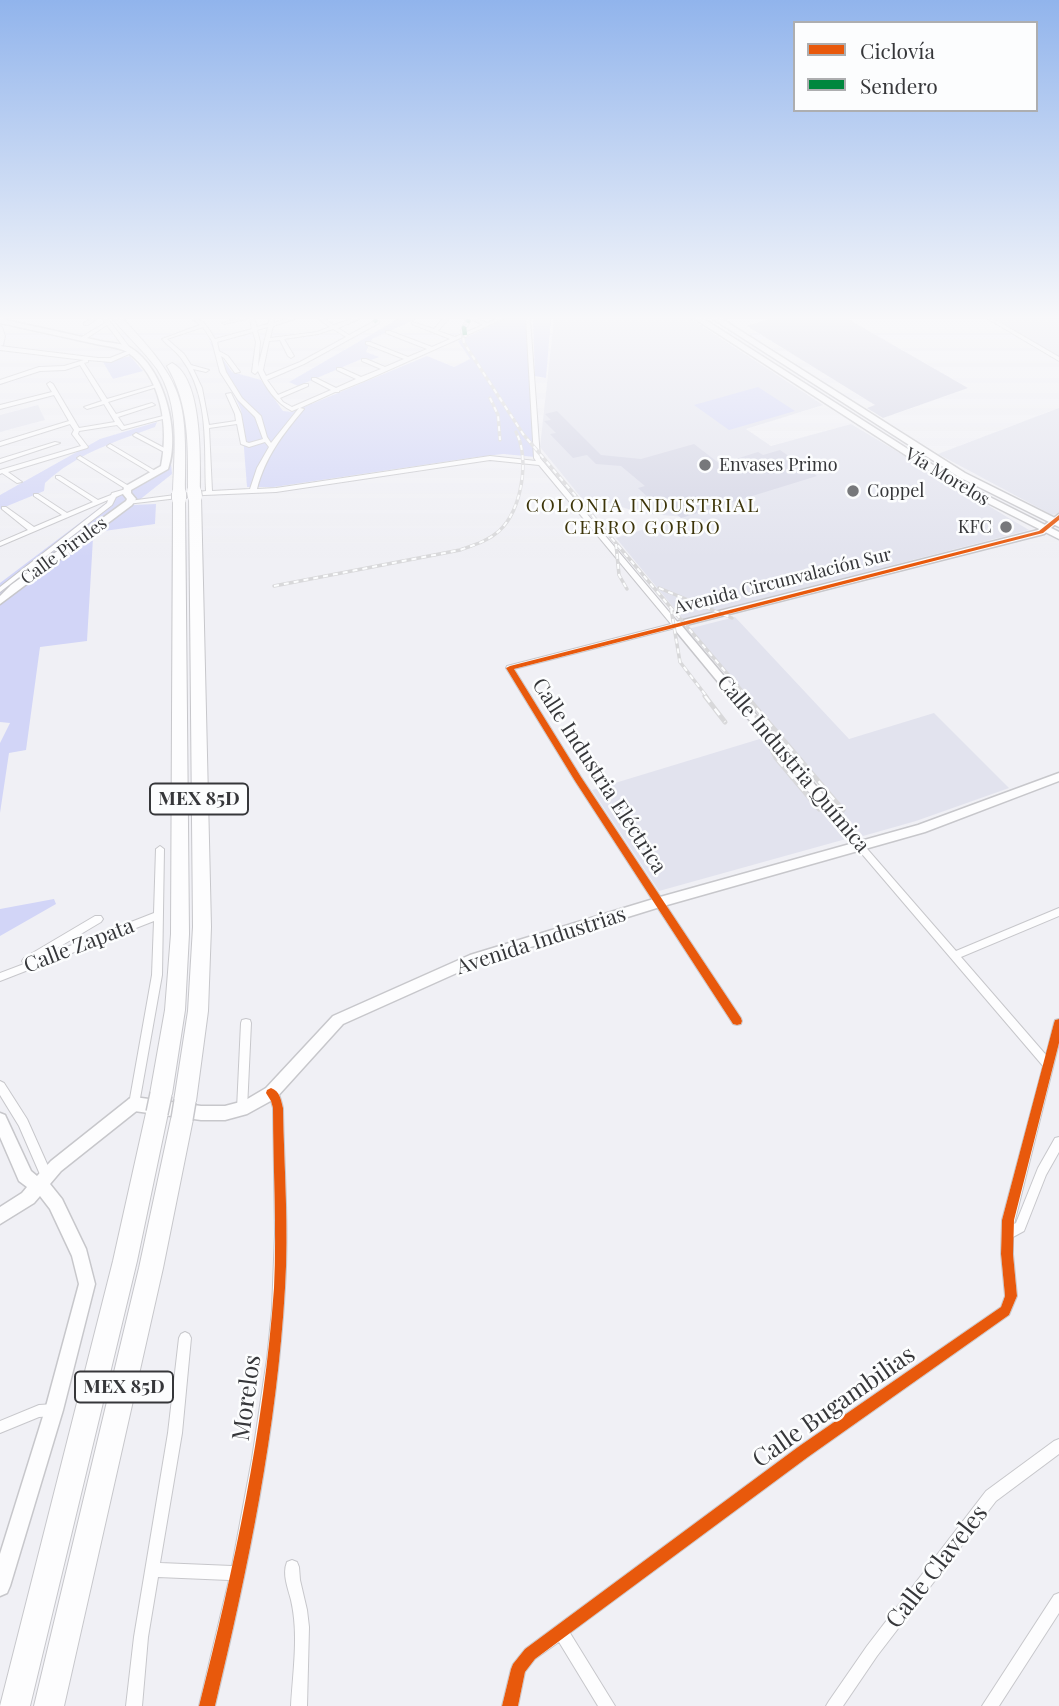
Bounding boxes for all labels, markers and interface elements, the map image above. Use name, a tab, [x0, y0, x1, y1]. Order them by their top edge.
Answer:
legend	[793, 21, 1038, 112]
text: Ciclovía	[860, 36, 935, 64]
text: Sendero	[860, 71, 938, 99]
street label: Vía Morelos	[901, 443, 993, 511]
place label: Envases Primo	[719, 454, 838, 476]
marker: Envases Primo	[697, 457, 713, 473]
place label: Coppel	[867, 480, 924, 502]
marker: Coppel	[845, 483, 861, 499]
district label: COLONIA INDUSTRIAL CERRO GORDO	[528, 495, 758, 539]
street label: Calle Pirules	[17, 512, 111, 590]
place label: KFC	[958, 516, 992, 538]
marker: KFC	[998, 519, 1014, 535]
street label: Avenida Circunvalación Sur	[672, 544, 894, 618]
street label: Calle Industria Química	[711, 670, 875, 858]
street label: Calle Industria Eléctrica	[526, 674, 672, 878]
road number: MEX 85D	[150, 784, 248, 814]
street label: Avenida Industrias	[453, 902, 629, 980]
street label: Calle Zapata	[20, 913, 138, 979]
street label: Calle Bugambilias	[747, 1340, 921, 1474]
street label: Morelos	[227, 1353, 267, 1443]
road number: MEX 85D	[75, 1372, 173, 1402]
street label: Calle Claveles	[880, 1500, 994, 1634]

